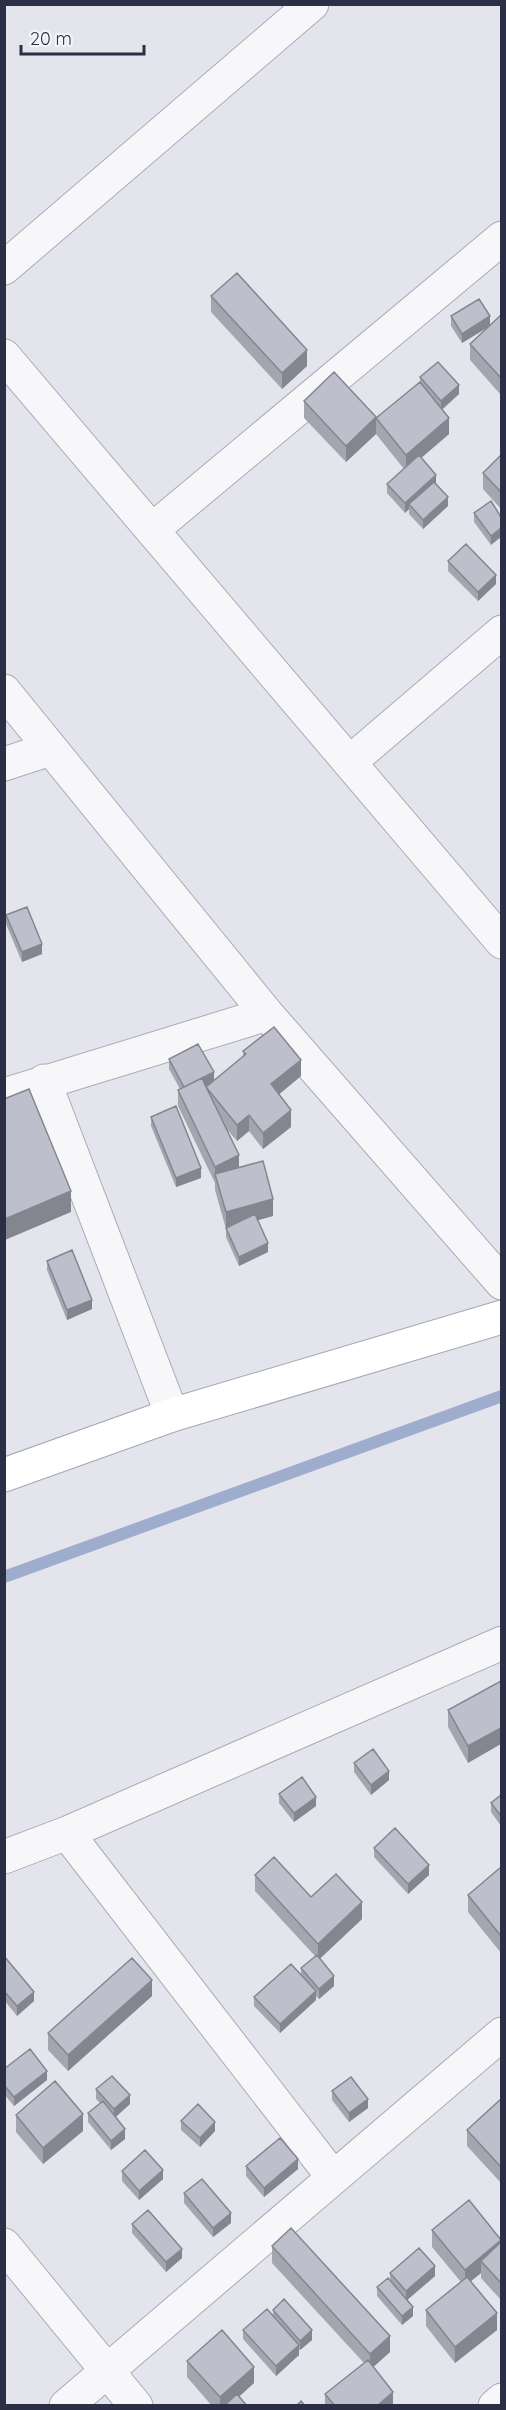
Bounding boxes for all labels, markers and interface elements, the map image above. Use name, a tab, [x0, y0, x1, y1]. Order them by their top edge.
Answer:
scale bar	[21, 18, 144, 56]
text: 20 m	[30, 27, 72, 50]

